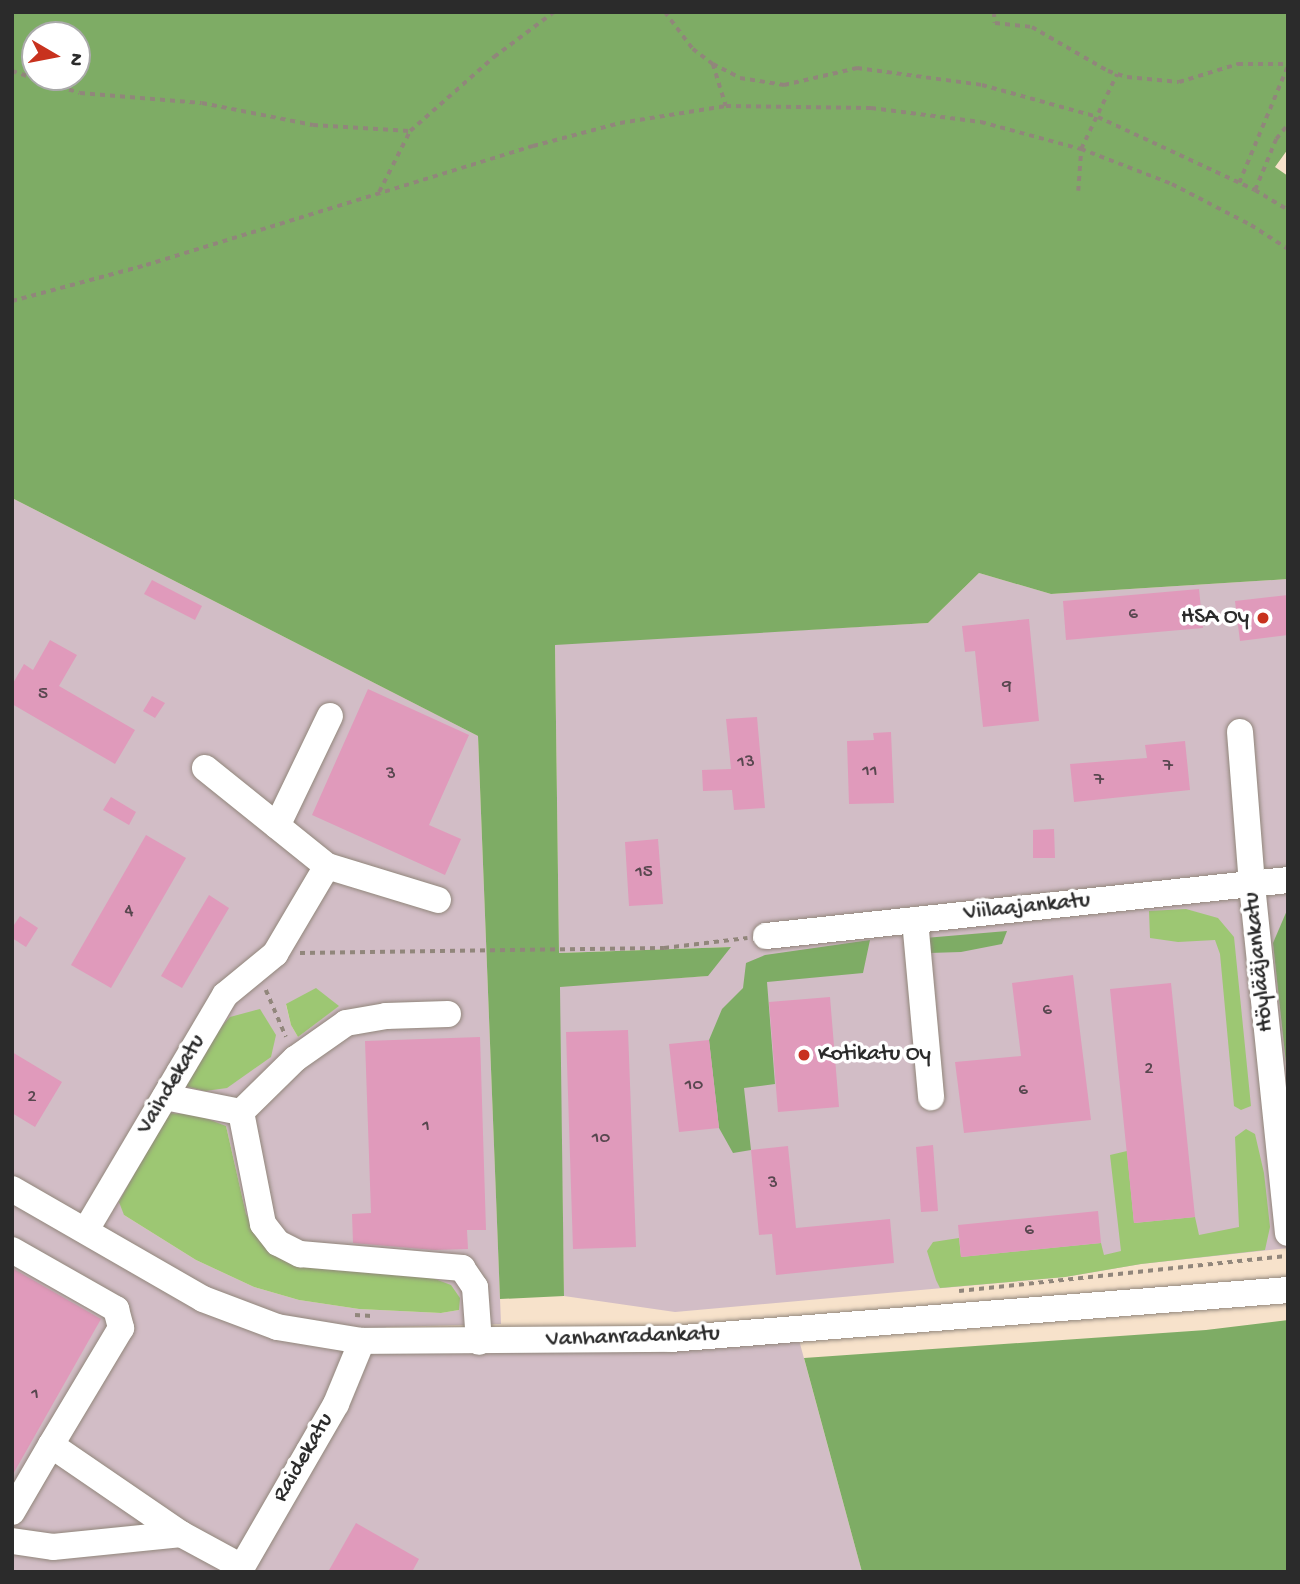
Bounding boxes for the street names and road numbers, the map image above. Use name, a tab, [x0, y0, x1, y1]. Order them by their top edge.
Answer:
street label: Viilaajankatu	[962, 888, 1092, 928]
street label: Höylääjankatu	[1239, 891, 1281, 1033]
street label: Vaihdekatu	[131, 1030, 213, 1140]
street label: Vanhanradankatu	[546, 1321, 720, 1355]
street label: Raidekatu	[267, 1409, 341, 1507]

